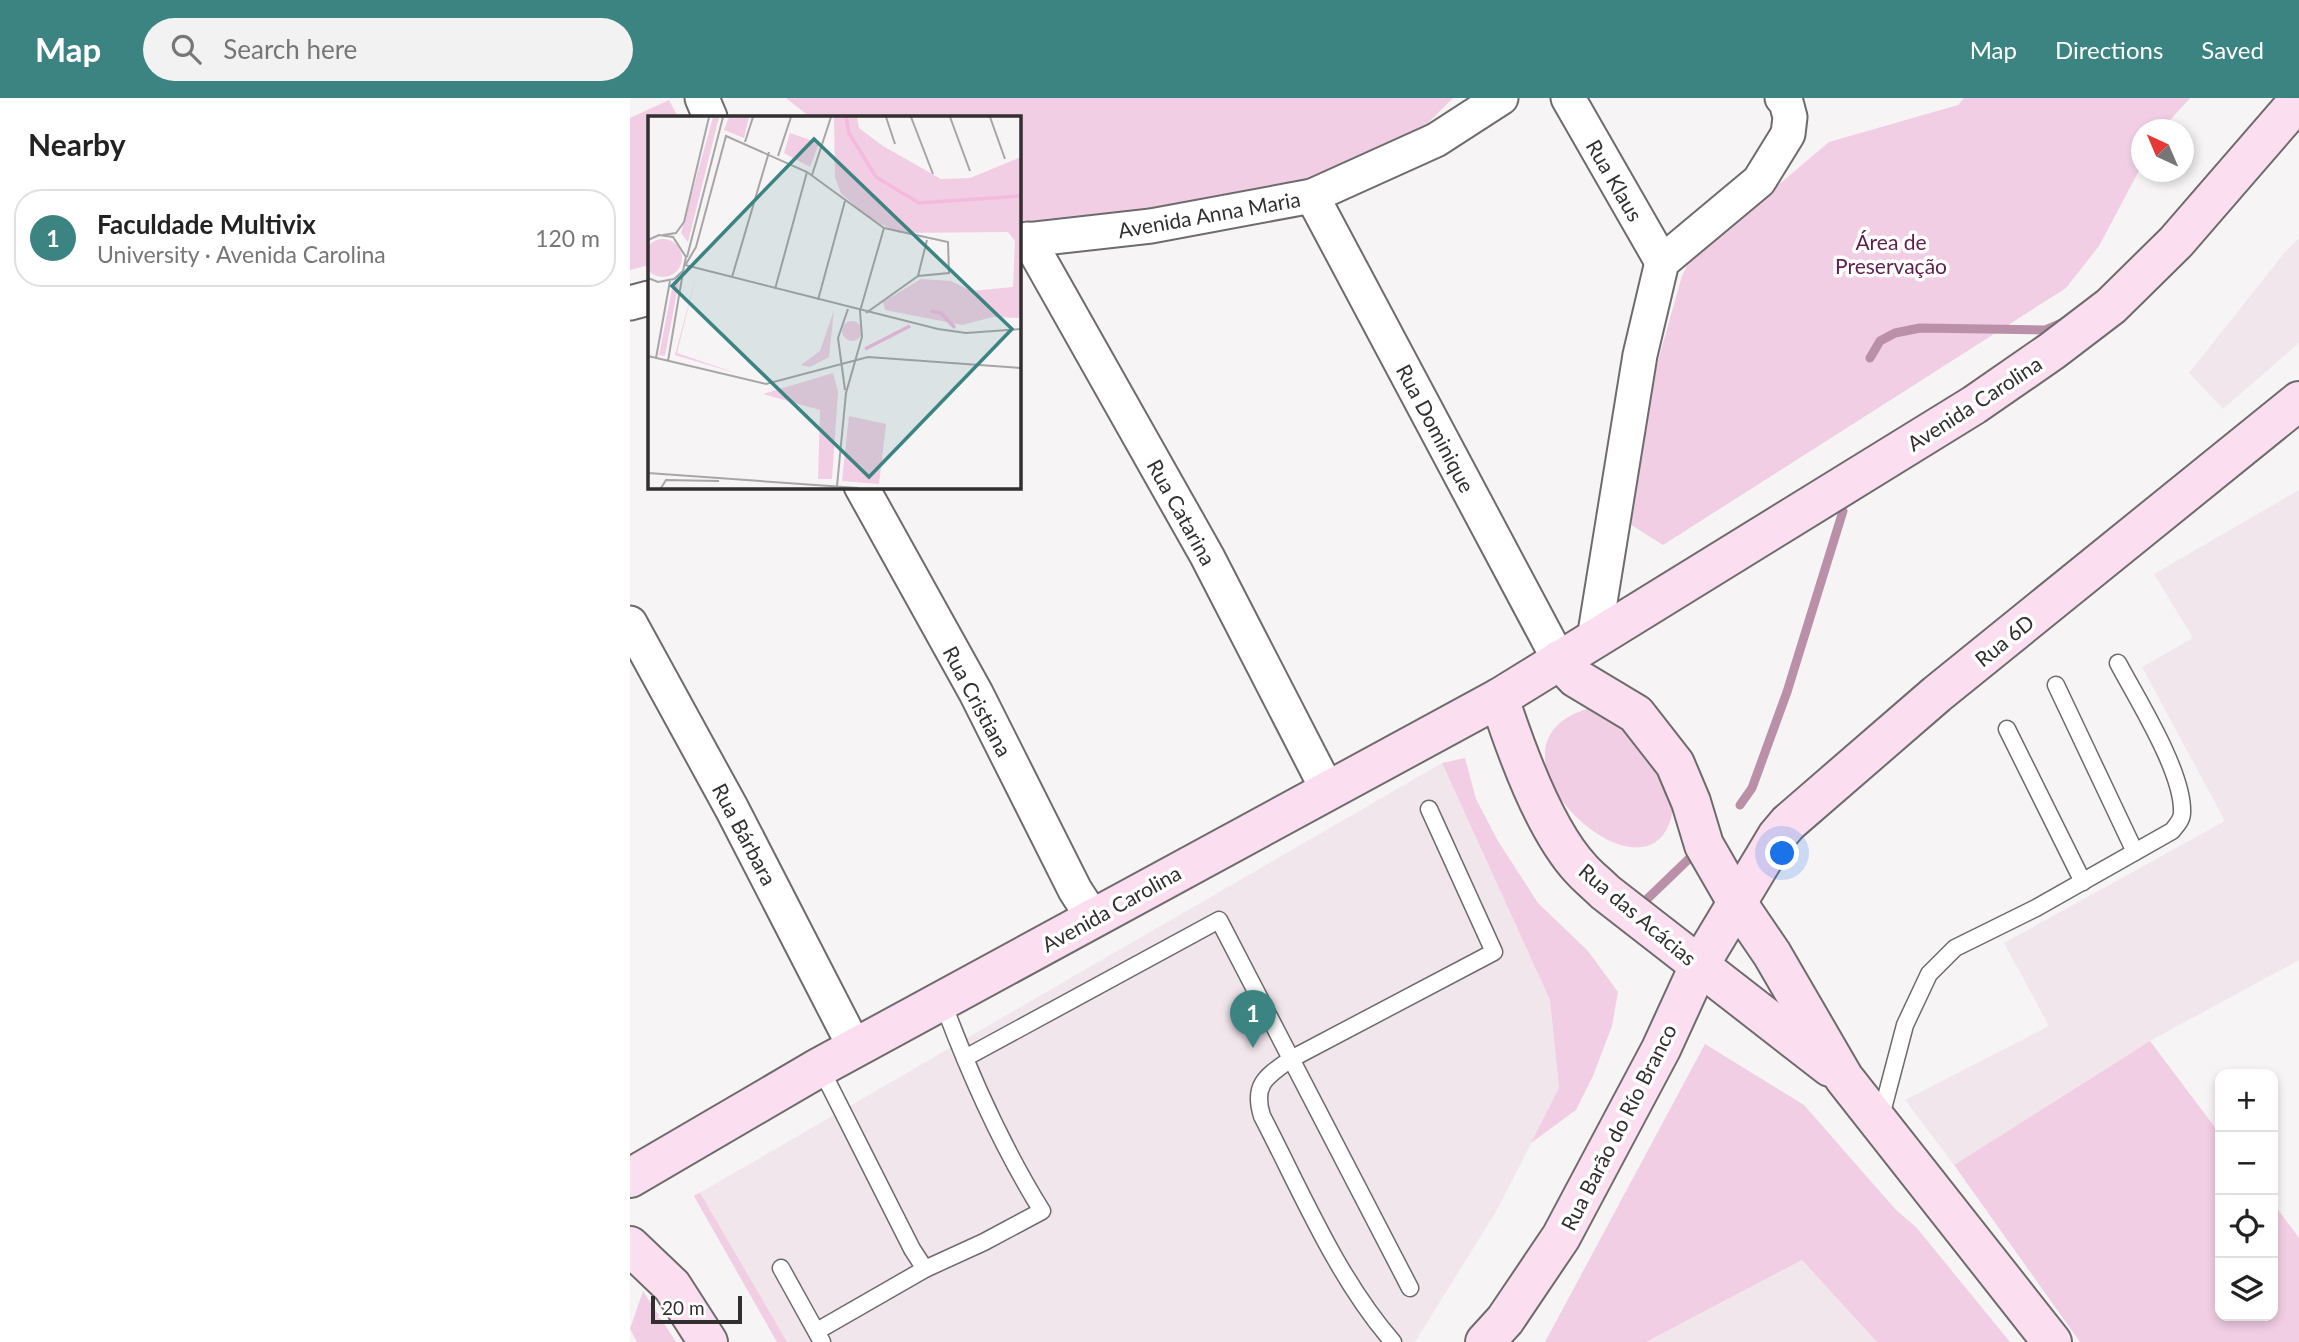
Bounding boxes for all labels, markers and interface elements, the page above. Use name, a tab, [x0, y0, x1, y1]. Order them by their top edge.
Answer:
search box	[143, 18, 633, 81]
text: Map	[35, 29, 101, 69]
icon: search	[167, 30, 205, 68]
text: Search here	[223, 33, 357, 65]
text: Map	[1970, 35, 2017, 64]
text: Directions	[2055, 35, 2163, 64]
text: Saved	[2201, 35, 2264, 64]
inset map	[648, 116, 1020, 488]
north arrow	[2131, 119, 2194, 182]
text: Nearby	[28, 126, 126, 162]
street label: Rua Klaus	[1582, 135, 1648, 225]
street label: Avenida Anna Maria	[1116, 186, 1302, 242]
text: Faculdade Multivix	[97, 208, 316, 240]
text: 1	[46, 224, 60, 252]
text: 120 m	[535, 224, 600, 252]
park label: Área de Preservação	[1835, 229, 1947, 278]
text: University · Avenida Carolina	[97, 240, 386, 268]
street label: Avenida Carolina	[1902, 350, 2046, 456]
street label: Rua Dominique	[1392, 360, 1480, 496]
street label: Rua Catarina	[1143, 455, 1221, 569]
street label: Rua 6D	[1970, 609, 2038, 671]
street label: Rua Cristiana	[938, 641, 1018, 761]
street label: Rua Bárbara	[708, 779, 782, 889]
your location	[1765, 836, 1799, 870]
street label: Rua das Acácias	[1574, 858, 1702, 970]
street label: Avenida Carolina	[1037, 859, 1185, 957]
pin: 1	[1230, 990, 1276, 1048]
street label: Rua Barão do Río Branco	[1555, 1019, 1681, 1234]
map controls	[2215, 1069, 2278, 1321]
button: +	[2215, 1069, 2278, 1132]
button: −	[2215, 1132, 2278, 1195]
button: locate	[2215, 1195, 2278, 1258]
button: layers	[2215, 1258, 2278, 1321]
scale bar	[651, 1293, 742, 1325]
text: 20 m	[662, 1296, 705, 1319]

